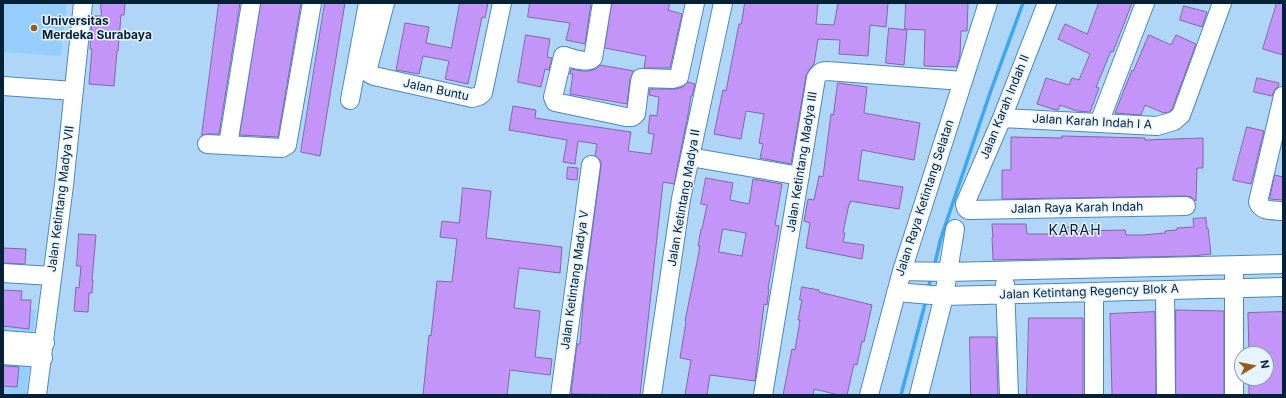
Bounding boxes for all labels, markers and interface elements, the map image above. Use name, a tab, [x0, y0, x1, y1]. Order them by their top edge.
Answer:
place label: Universitas Merdeka Surabaya	[42, 14, 152, 42]
marker: Universitas Merdeka Surabaya	[29, 23, 39, 33]
street label: Jalan Karah Indah II	[977, 53, 1033, 161]
street label: Jalan Buntu	[402, 76, 470, 104]
street label: Jalan Ketintang Madya III	[784, 91, 820, 233]
street label: Jalan Karah Indah I A	[1032, 112, 1152, 132]
street label: Jalan Raya Ketintang Selatan	[893, 118, 957, 278]
street label: Jalan Ketintang Madya VII	[45, 125, 77, 273]
street label: Jalan Ketintang Madya II	[665, 128, 703, 268]
street label: Jalan Raya Karah Indah	[1011, 200, 1143, 216]
street label: Jalan Ketintang Madya V	[558, 209, 592, 351]
district label: KARAH	[1048, 223, 1102, 239]
street label: Jalan Ketintang Regency Blok A	[999, 282, 1179, 302]
north arrow	[1234, 346, 1274, 386]
text: N	[1257, 359, 1272, 369]

